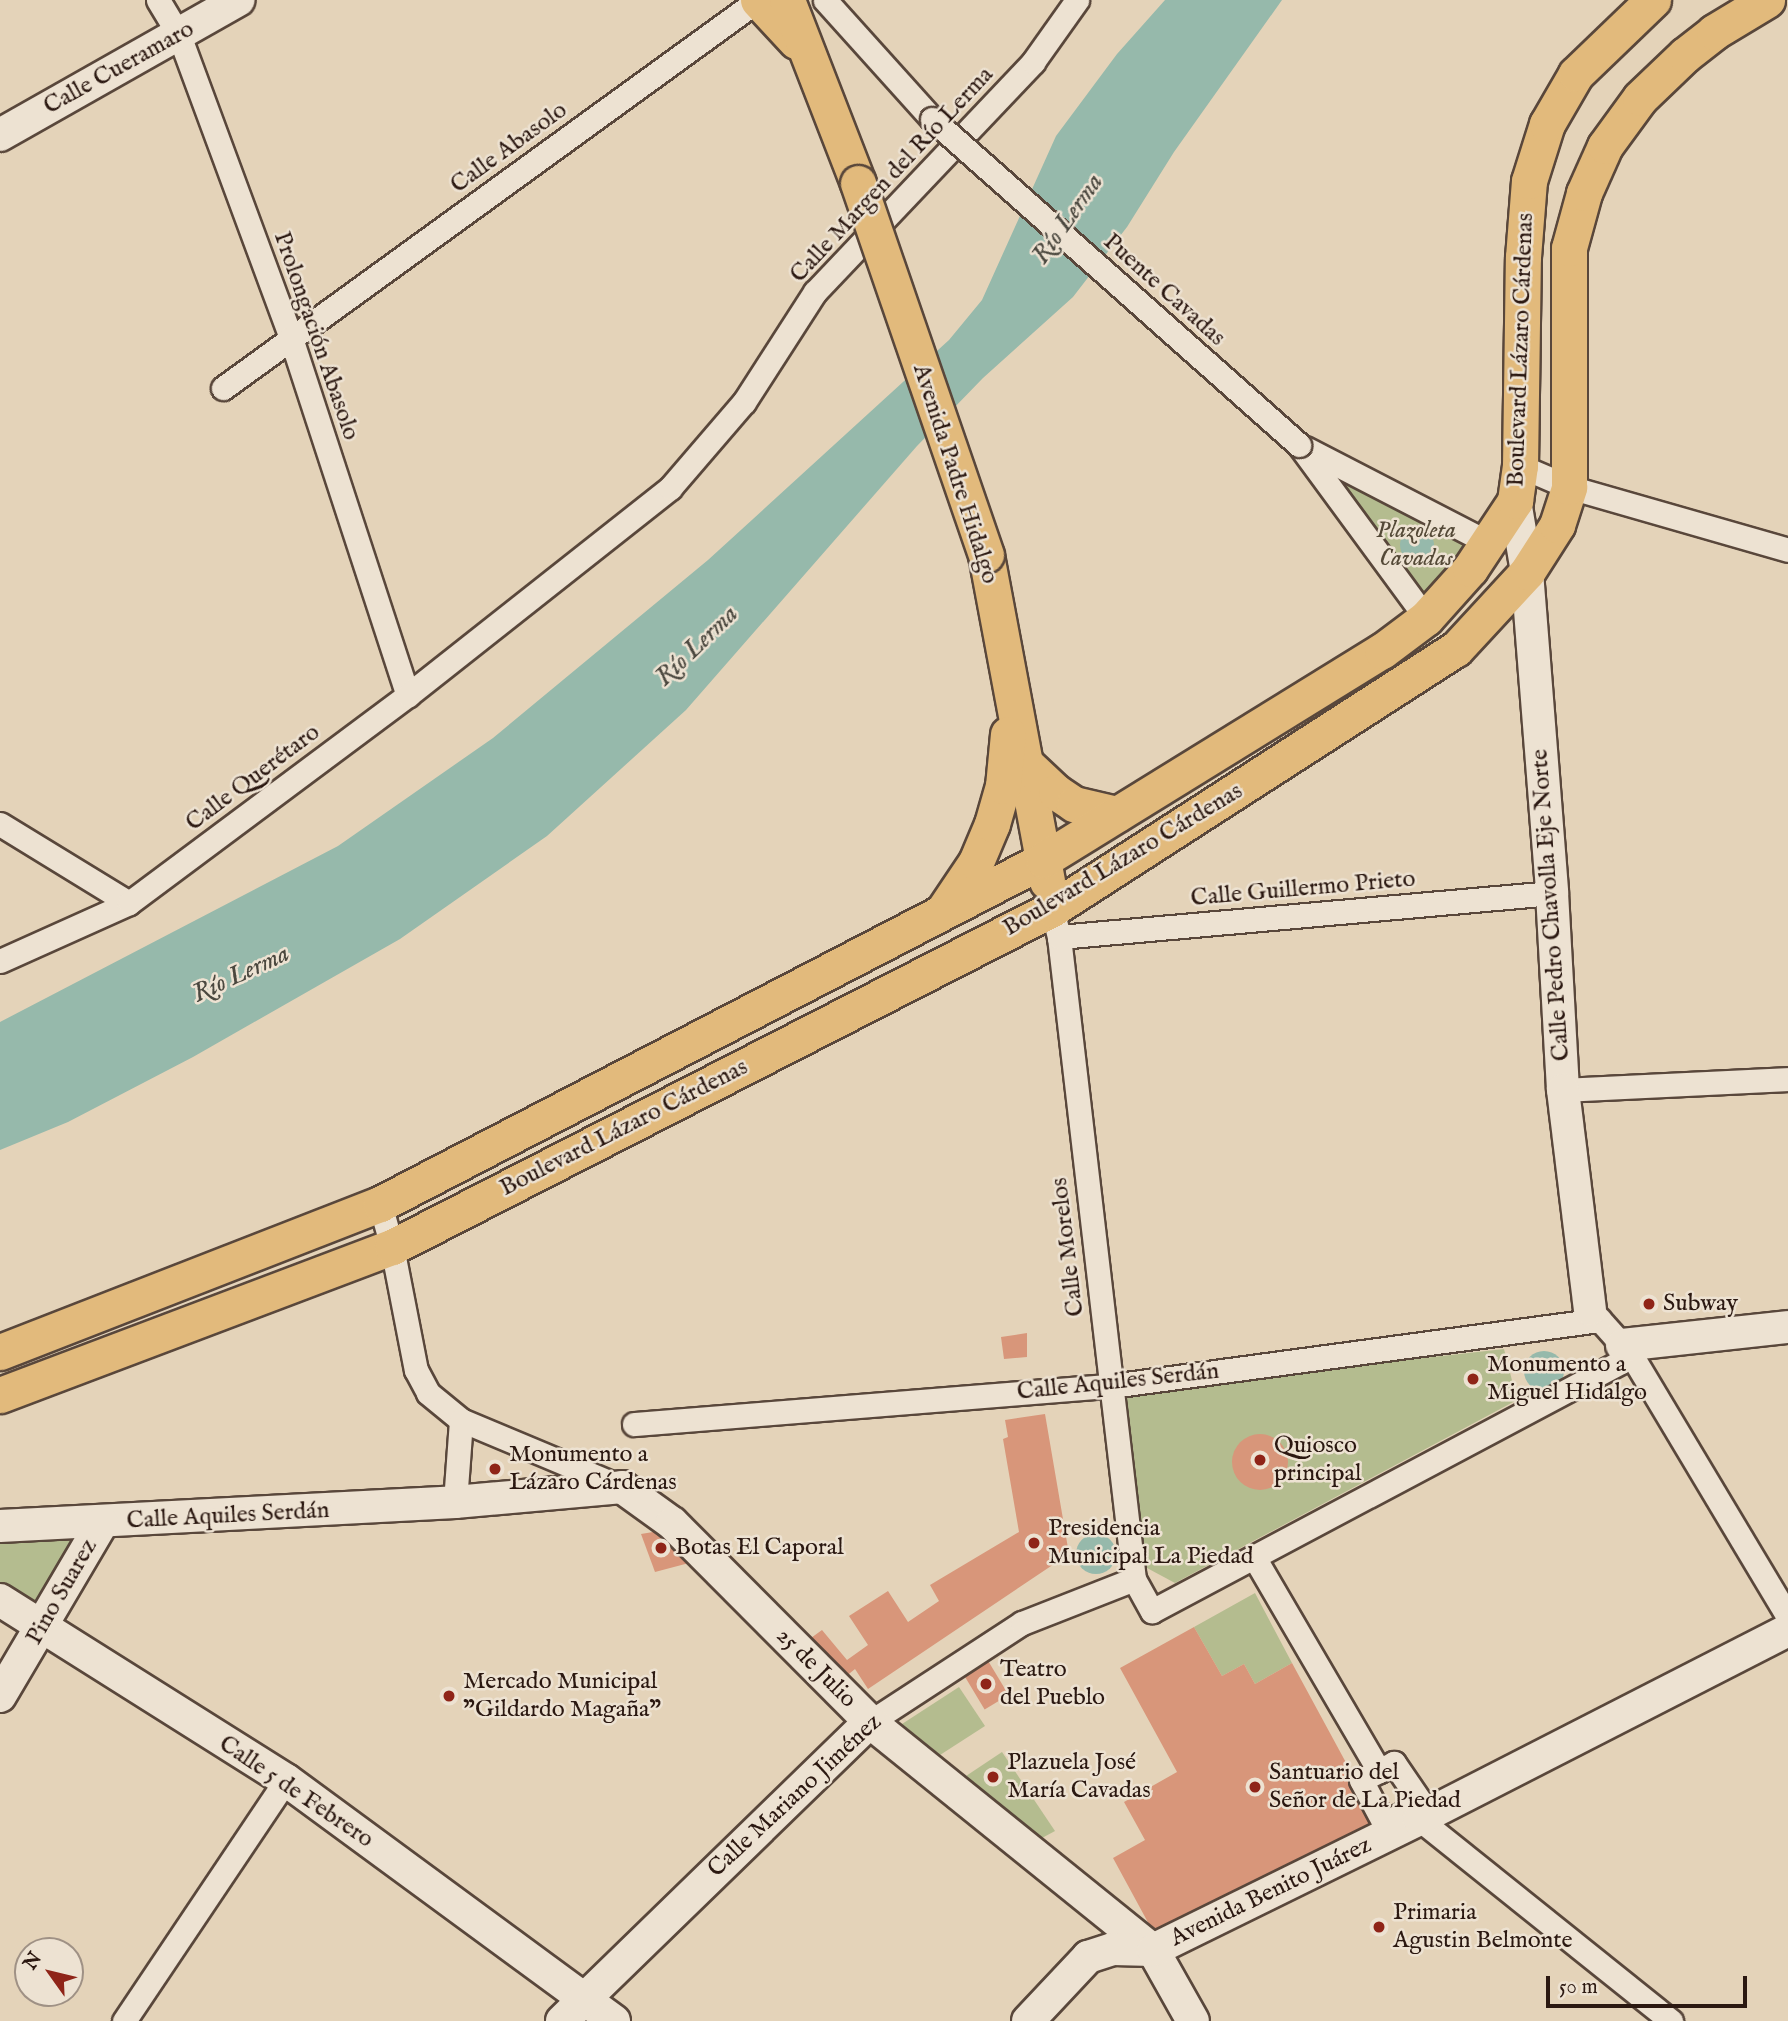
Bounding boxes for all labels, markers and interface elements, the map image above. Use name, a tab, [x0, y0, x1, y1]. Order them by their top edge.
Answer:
street label: Calle Cueramaro	[39, 15, 199, 121]
street label: Calle Margen del Río Lerma	[784, 61, 1000, 289]
street label: Calle Abasolo	[445, 96, 573, 200]
water label: Río Lerma	[1026, 168, 1110, 270]
street label: Boulevard Lázaro Cárdenas	[1502, 213, 1540, 487]
street label: Prolongación Abasolo	[267, 228, 365, 444]
street label: Puente Cavadas	[1097, 228, 1231, 352]
street label: Avenida Padre Hidalgo	[906, 361, 1004, 587]
park label: Plazoleta Cavadas	[1376, 517, 1456, 573]
water label: Río Lerma	[649, 599, 745, 693]
street label: Calle Querétaro	[180, 718, 326, 838]
street label: Calle Pedro Chavolla Eje Norte	[1526, 748, 1576, 1062]
street label: Boulevard Lázaro Cárdenas	[998, 777, 1248, 943]
street label: Calle Guillermo Prieto	[1189, 865, 1417, 913]
water label: Río Lerma	[188, 938, 294, 1010]
street label: Boulevard Lázaro Cárdenas	[495, 1053, 753, 1203]
street label: Calle Morelos	[1045, 1176, 1091, 1318]
place label: Subway	[1663, 1290, 1738, 1318]
marker: Subway	[1641, 1296, 1657, 1312]
place label: Monumento a Miguel Hidalgo	[1487, 1351, 1647, 1407]
street label: Calle Aquiles Serdán	[1016, 1357, 1220, 1407]
marker: Monumento a Miguel Hidalgo	[1465, 1371, 1481, 1387]
place label: Quiosco principal	[1274, 1432, 1362, 1488]
place label: Monumento a Lázaro Cárdenas	[509, 1441, 677, 1497]
marker: Quiosco principal	[1252, 1452, 1268, 1468]
marker: Monumento a Lázaro Cárdenas	[487, 1461, 503, 1477]
street label: Calle Aquiles Serdán	[126, 1496, 330, 1536]
place label: Presidencia Municipal La Piedad	[1048, 1515, 1254, 1571]
street label: Pino Suarez	[20, 1534, 104, 1650]
place label: Botas El Caporal	[675, 1534, 844, 1562]
marker: Presidencia Municipal La Piedad	[1026, 1535, 1042, 1551]
marker: Botas El Caporal	[653, 1540, 669, 1556]
street label: 25 de Julio	[770, 1622, 862, 1714]
place label: Teatro del Pueblo	[1000, 1656, 1105, 1712]
place label: Mercado Municipal "Gildardo Magaña"	[463, 1668, 661, 1724]
marker: Teatro del Pueblo	[978, 1676, 994, 1692]
marker: Mercado Municipal "Gildardo Magaña"	[441, 1688, 457, 1704]
street label: Calle Mariano Jiménez	[702, 1708, 888, 1884]
street label: Calle 5 de Febrero	[213, 1730, 379, 1854]
place label: Plazuela José María Cavadas	[1007, 1749, 1151, 1805]
place label: Santuario del Señor de La Piedad	[1269, 1759, 1461, 1815]
marker: Plazuela José María Cavadas	[985, 1769, 1001, 1785]
marker: Santuario del Señor de La Piedad	[1247, 1779, 1263, 1795]
street label: Avenida Benito Juárez	[1166, 1831, 1376, 1953]
place label: Primaria Agustin Belmonte	[1393, 1899, 1573, 1955]
marker: Primaria Agustin Belmonte	[1371, 1919, 1387, 1935]
north arrow	[14, 1937, 84, 2007]
text: N	[19, 1948, 48, 1975]
scale bar	[1550, 1962, 1751, 2006]
text: 50 m	[1559, 1974, 1598, 2001]

